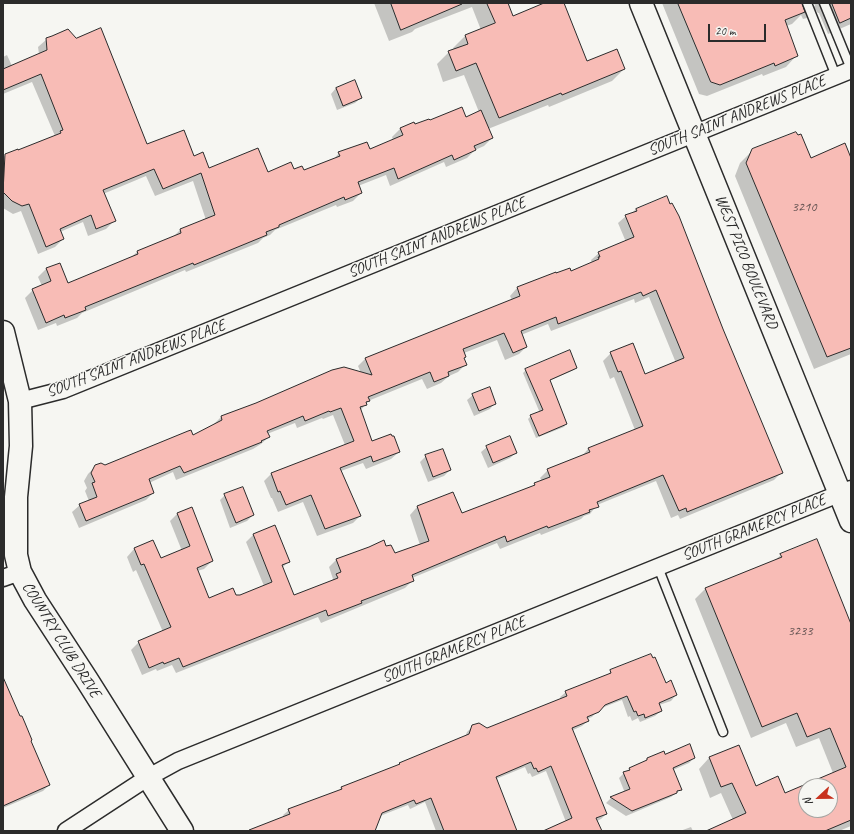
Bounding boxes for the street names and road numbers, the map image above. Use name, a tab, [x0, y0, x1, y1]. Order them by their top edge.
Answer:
street label: SOUTH SAINT ANDREWS PLACE	[645, 71, 829, 161]
street label: WEST PICO BOULEVARD	[710, 192, 782, 332]
street label: SOUTH SAINT ANDREWS PLACE	[345, 193, 529, 283]
street label: SOUTH SAINT ANDREWS PLACE	[44, 316, 228, 402]
street label: SOUTH GRAMERCY PLACE	[679, 490, 829, 566]
street label: COUNTRY CLUB DRIVE	[18, 578, 104, 702]
street label: SOUTH GRAMERCY PLACE	[379, 612, 529, 688]

